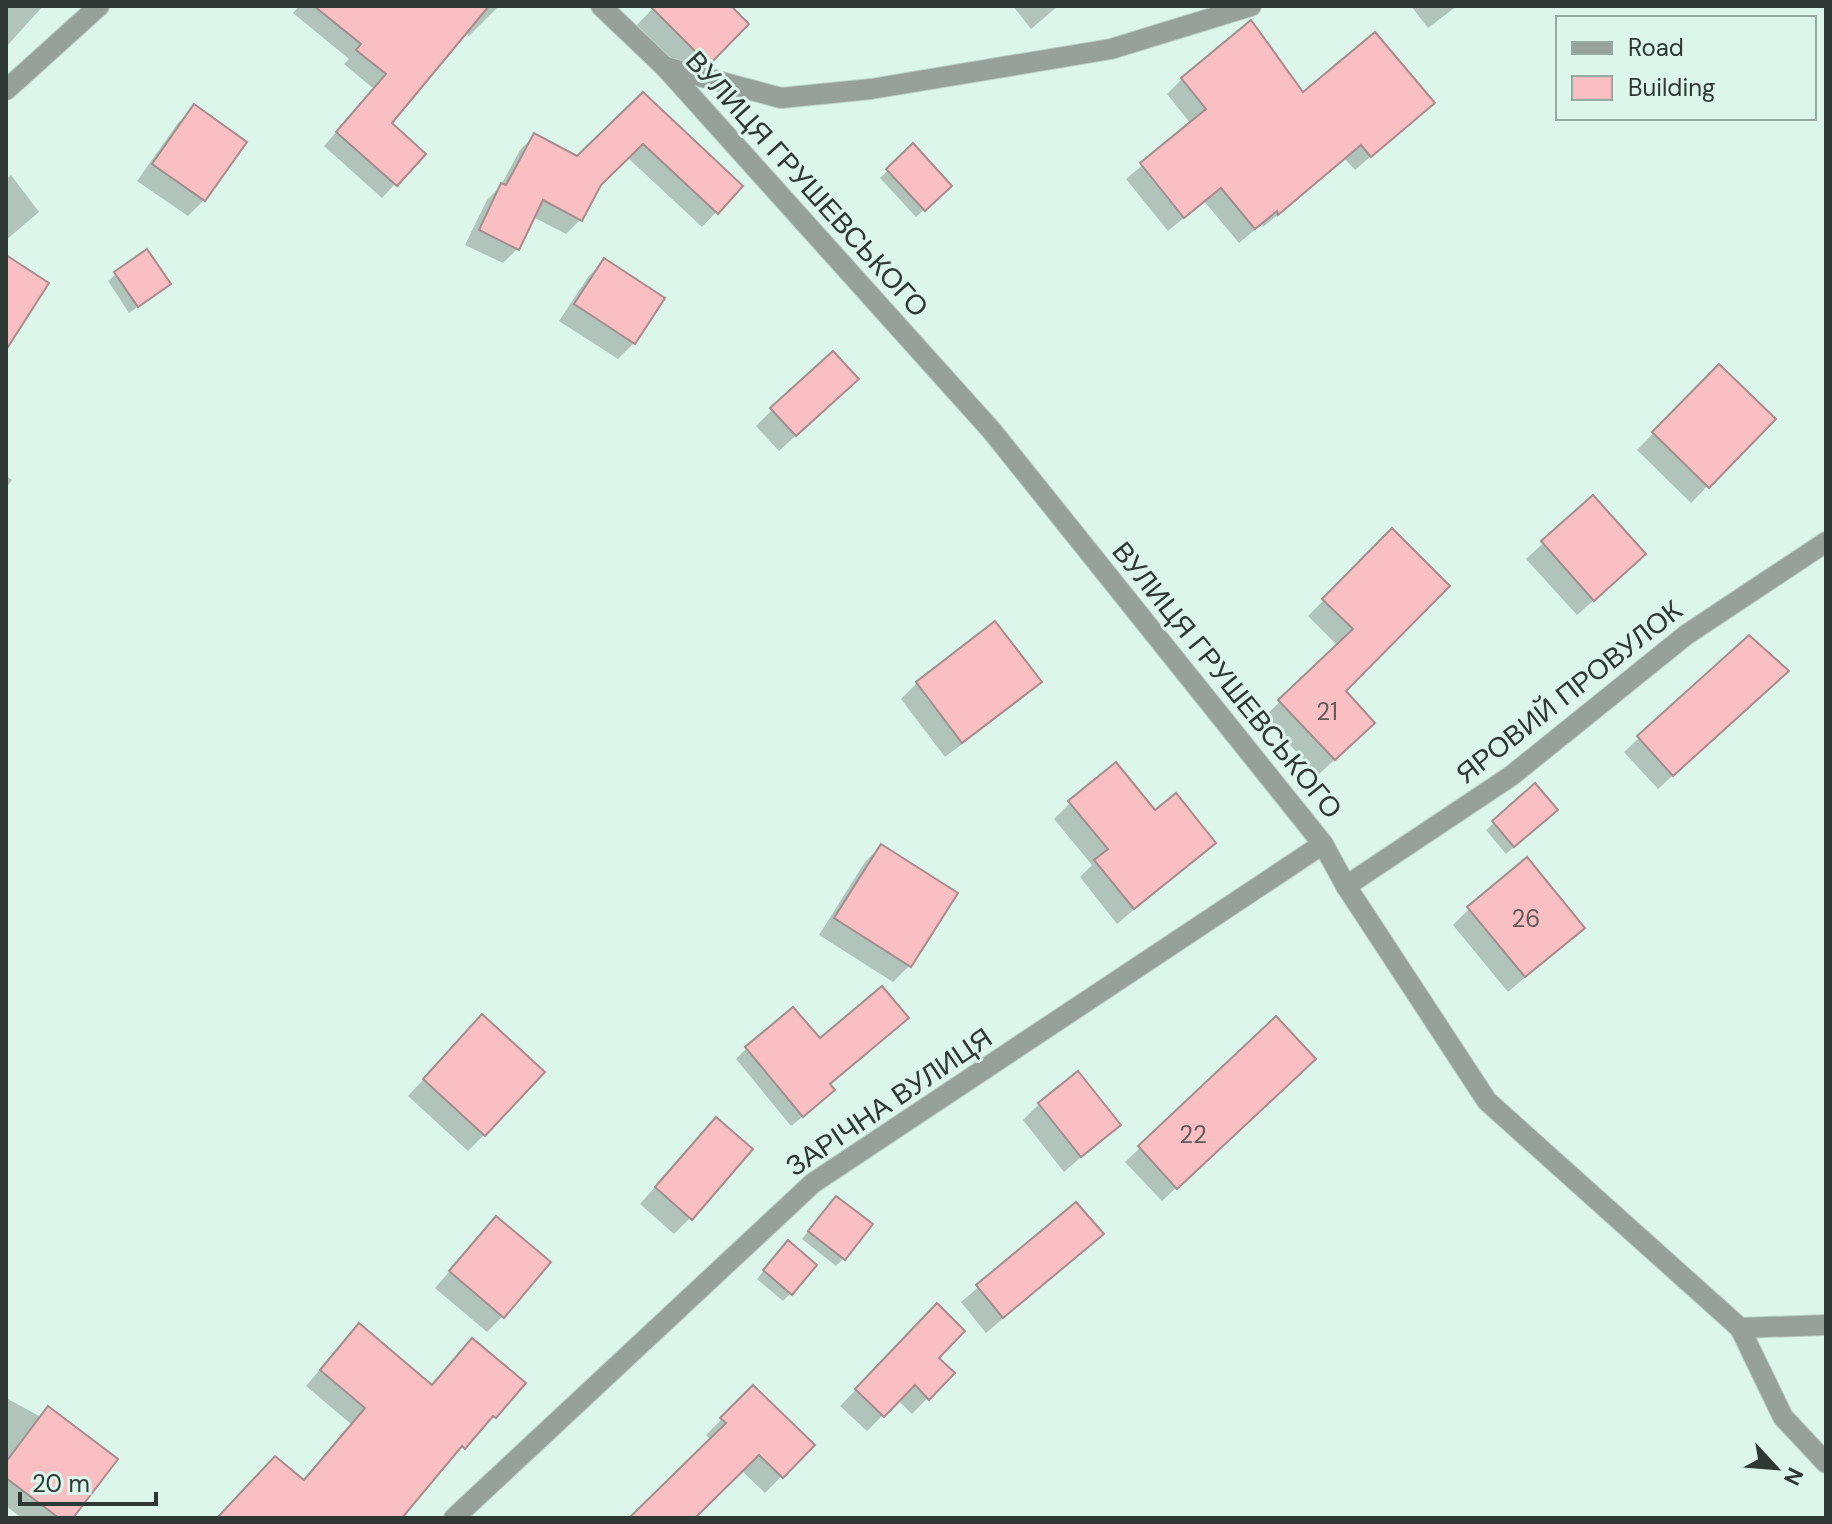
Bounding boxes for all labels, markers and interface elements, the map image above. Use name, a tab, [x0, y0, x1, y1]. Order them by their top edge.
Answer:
legend	[1556, 16, 1816, 120]
text: Road	[1628, 32, 1684, 63]
street label: ВУЛИЦЯ ГРУШЕВСЬКОГО	[677, 43, 937, 325]
text: Building	[1628, 72, 1715, 103]
street label: ВУЛИЦЯ ГРУШЕВСЬКОГО	[1104, 534, 1350, 826]
street label: ЯРОВИЙ ПРОВУЛОК	[1448, 592, 1690, 792]
house number: 21	[1316, 696, 1338, 727]
house number: 26	[1512, 903, 1540, 934]
street label: ЗАРІЧНА ВУЛИЦЯ	[779, 1019, 999, 1185]
house number: 22	[1179, 1119, 1207, 1150]
north arrow	[1736, 1428, 1816, 1508]
scale bar	[20, 1456, 156, 1506]
text: N	[1777, 1463, 1810, 1490]
text: 20 m	[32, 1468, 90, 1499]

